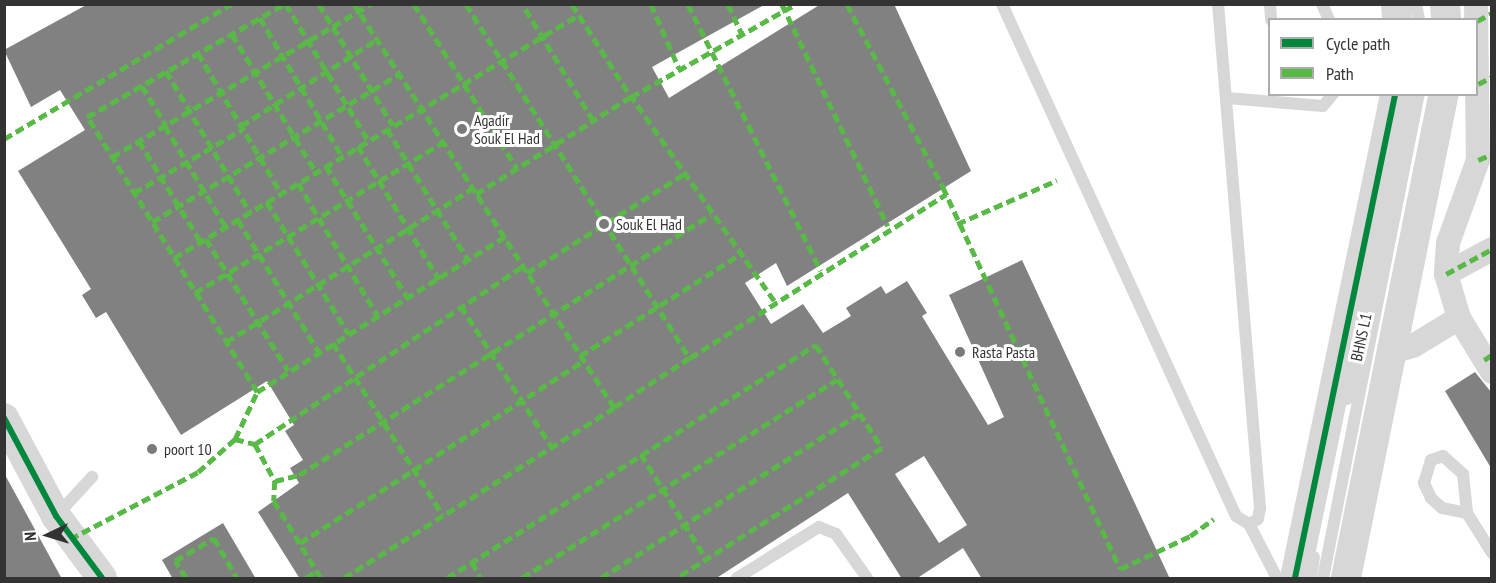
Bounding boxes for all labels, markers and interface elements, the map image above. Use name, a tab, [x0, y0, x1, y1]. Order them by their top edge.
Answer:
legend	[1268, 18, 1478, 96]
text: Cycle path	[1326, 32, 1390, 55]
text: Path	[1326, 62, 1354, 85]
place label: Agadir Souk El Had	[474, 110, 540, 148]
marker: Agadir Souk El Had	[455, 122, 469, 136]
place label: Souk El Had	[616, 214, 682, 234]
marker: Souk El Had	[597, 217, 611, 231]
street label: BHNS L1	[1347, 311, 1375, 363]
place label: Rasta Pasta	[972, 342, 1035, 362]
marker: Rasta Pasta	[953, 345, 967, 359]
place label: poort 10	[164, 439, 212, 459]
marker: poort 10	[145, 442, 159, 456]
north arrow	[18, 505, 78, 565]
text: N	[20, 531, 40, 541]

